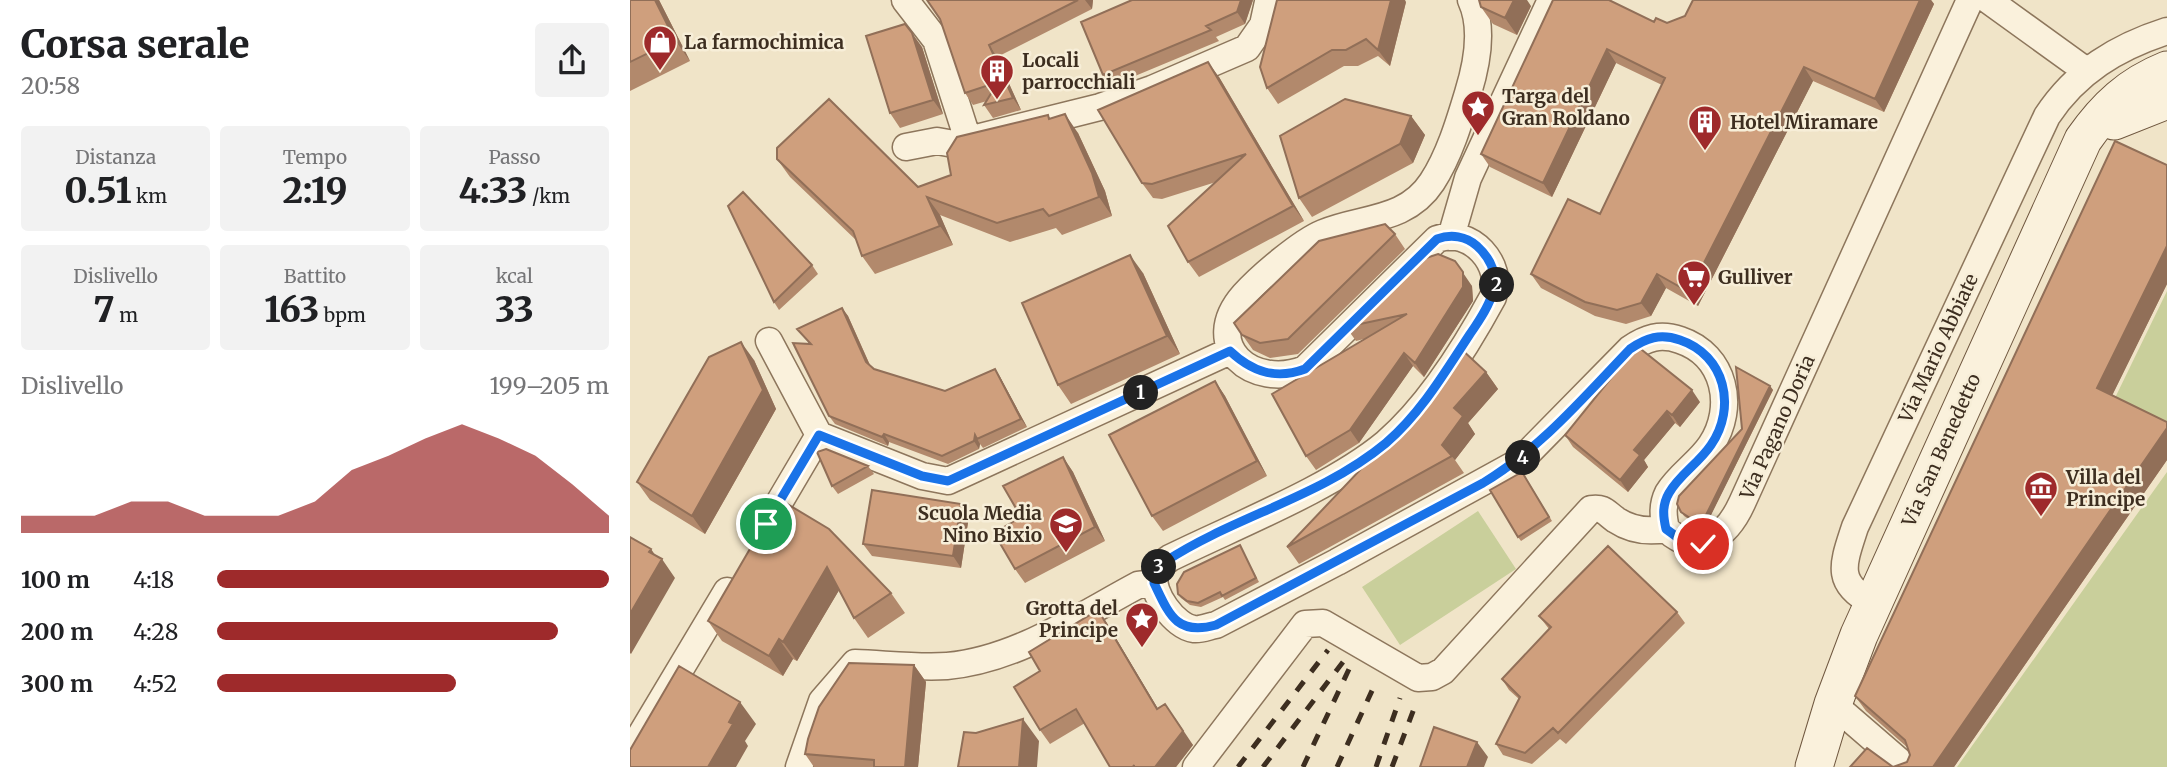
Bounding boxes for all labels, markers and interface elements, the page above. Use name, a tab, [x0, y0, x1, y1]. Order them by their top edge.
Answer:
text: Corsa serale	[21, 21, 250, 68]
button: share	[535, 23, 609, 97]
shop icon: La farmochimica	[641, 23, 679, 72]
place label: La farmochimica	[684, 30, 844, 54]
place label: Locali parrocchiali	[1022, 48, 1136, 94]
building icon: Locali parrocchiali	[978, 52, 1016, 101]
text: 20:58	[21, 71, 80, 100]
place label: Targa del Gran Roldano	[1502, 84, 1630, 130]
place icon: Targa del Gran Roldano	[1459, 88, 1497, 137]
building icon: Hotel Miramare	[1686, 103, 1724, 152]
place label: Hotel Miramare	[1730, 110, 1878, 134]
text: Distanza	[75, 145, 156, 169]
text: Tempo	[283, 145, 347, 169]
text: Passo	[488, 145, 540, 169]
text: 0.51	[64, 169, 132, 213]
text: 2:19	[283, 169, 347, 213]
text: 4:33	[458, 169, 527, 213]
text: km	[132, 184, 167, 208]
text: /km	[527, 184, 570, 208]
supermarket icon: Gulliver	[1675, 258, 1713, 307]
text: Dislivello	[73, 264, 158, 288]
text: Battito	[284, 264, 346, 288]
text: kcal	[496, 264, 533, 288]
place label: Gulliver	[1718, 265, 1793, 289]
pin: 2	[1480, 268, 1514, 302]
street label: Via Mario Abbiate	[1893, 270, 1983, 427]
text: 2	[1491, 272, 1502, 296]
text: 7	[93, 288, 115, 332]
text: 163	[264, 288, 319, 332]
text: 33	[495, 288, 534, 332]
text: m	[115, 303, 138, 327]
text: bpm	[319, 303, 366, 327]
street label: Via Pagano Doria	[1734, 351, 1820, 504]
street label: Via San Benedetto	[1896, 370, 1986, 531]
text: Dislivello	[21, 371, 123, 400]
text: 199–205 m	[490, 371, 609, 400]
pin: 1	[1124, 376, 1158, 410]
text: 1	[1136, 380, 1145, 404]
pin: 4	[1506, 440, 1540, 476]
text: 4	[1516, 445, 1529, 469]
place label: Villa del Principe	[2065, 465, 2145, 511]
museum icon: Villa del Principe	[2022, 469, 2060, 518]
pin	[736, 494, 796, 554]
place label: Scuola Media Nino Bixio	[918, 501, 1042, 547]
icon: arrive	[747, 505, 785, 543]
school or university icon: Scuola Media Nino Bixio	[1047, 505, 1085, 554]
pin	[1673, 514, 1733, 574]
icon: check	[1684, 525, 1722, 563]
pin: 3	[1142, 550, 1176, 584]
text: 3	[1153, 554, 1164, 578]
text: 100 m	[21, 565, 90, 594]
text: 4:18	[133, 565, 174, 594]
place label: Grotta del Principe	[1026, 596, 1118, 642]
place icon: Grotta del Principe	[1123, 600, 1161, 649]
text: 200 m	[21, 617, 93, 646]
text: 4:28	[133, 617, 178, 646]
text: 300 m	[21, 669, 93, 698]
text: 4:52	[133, 669, 177, 698]

